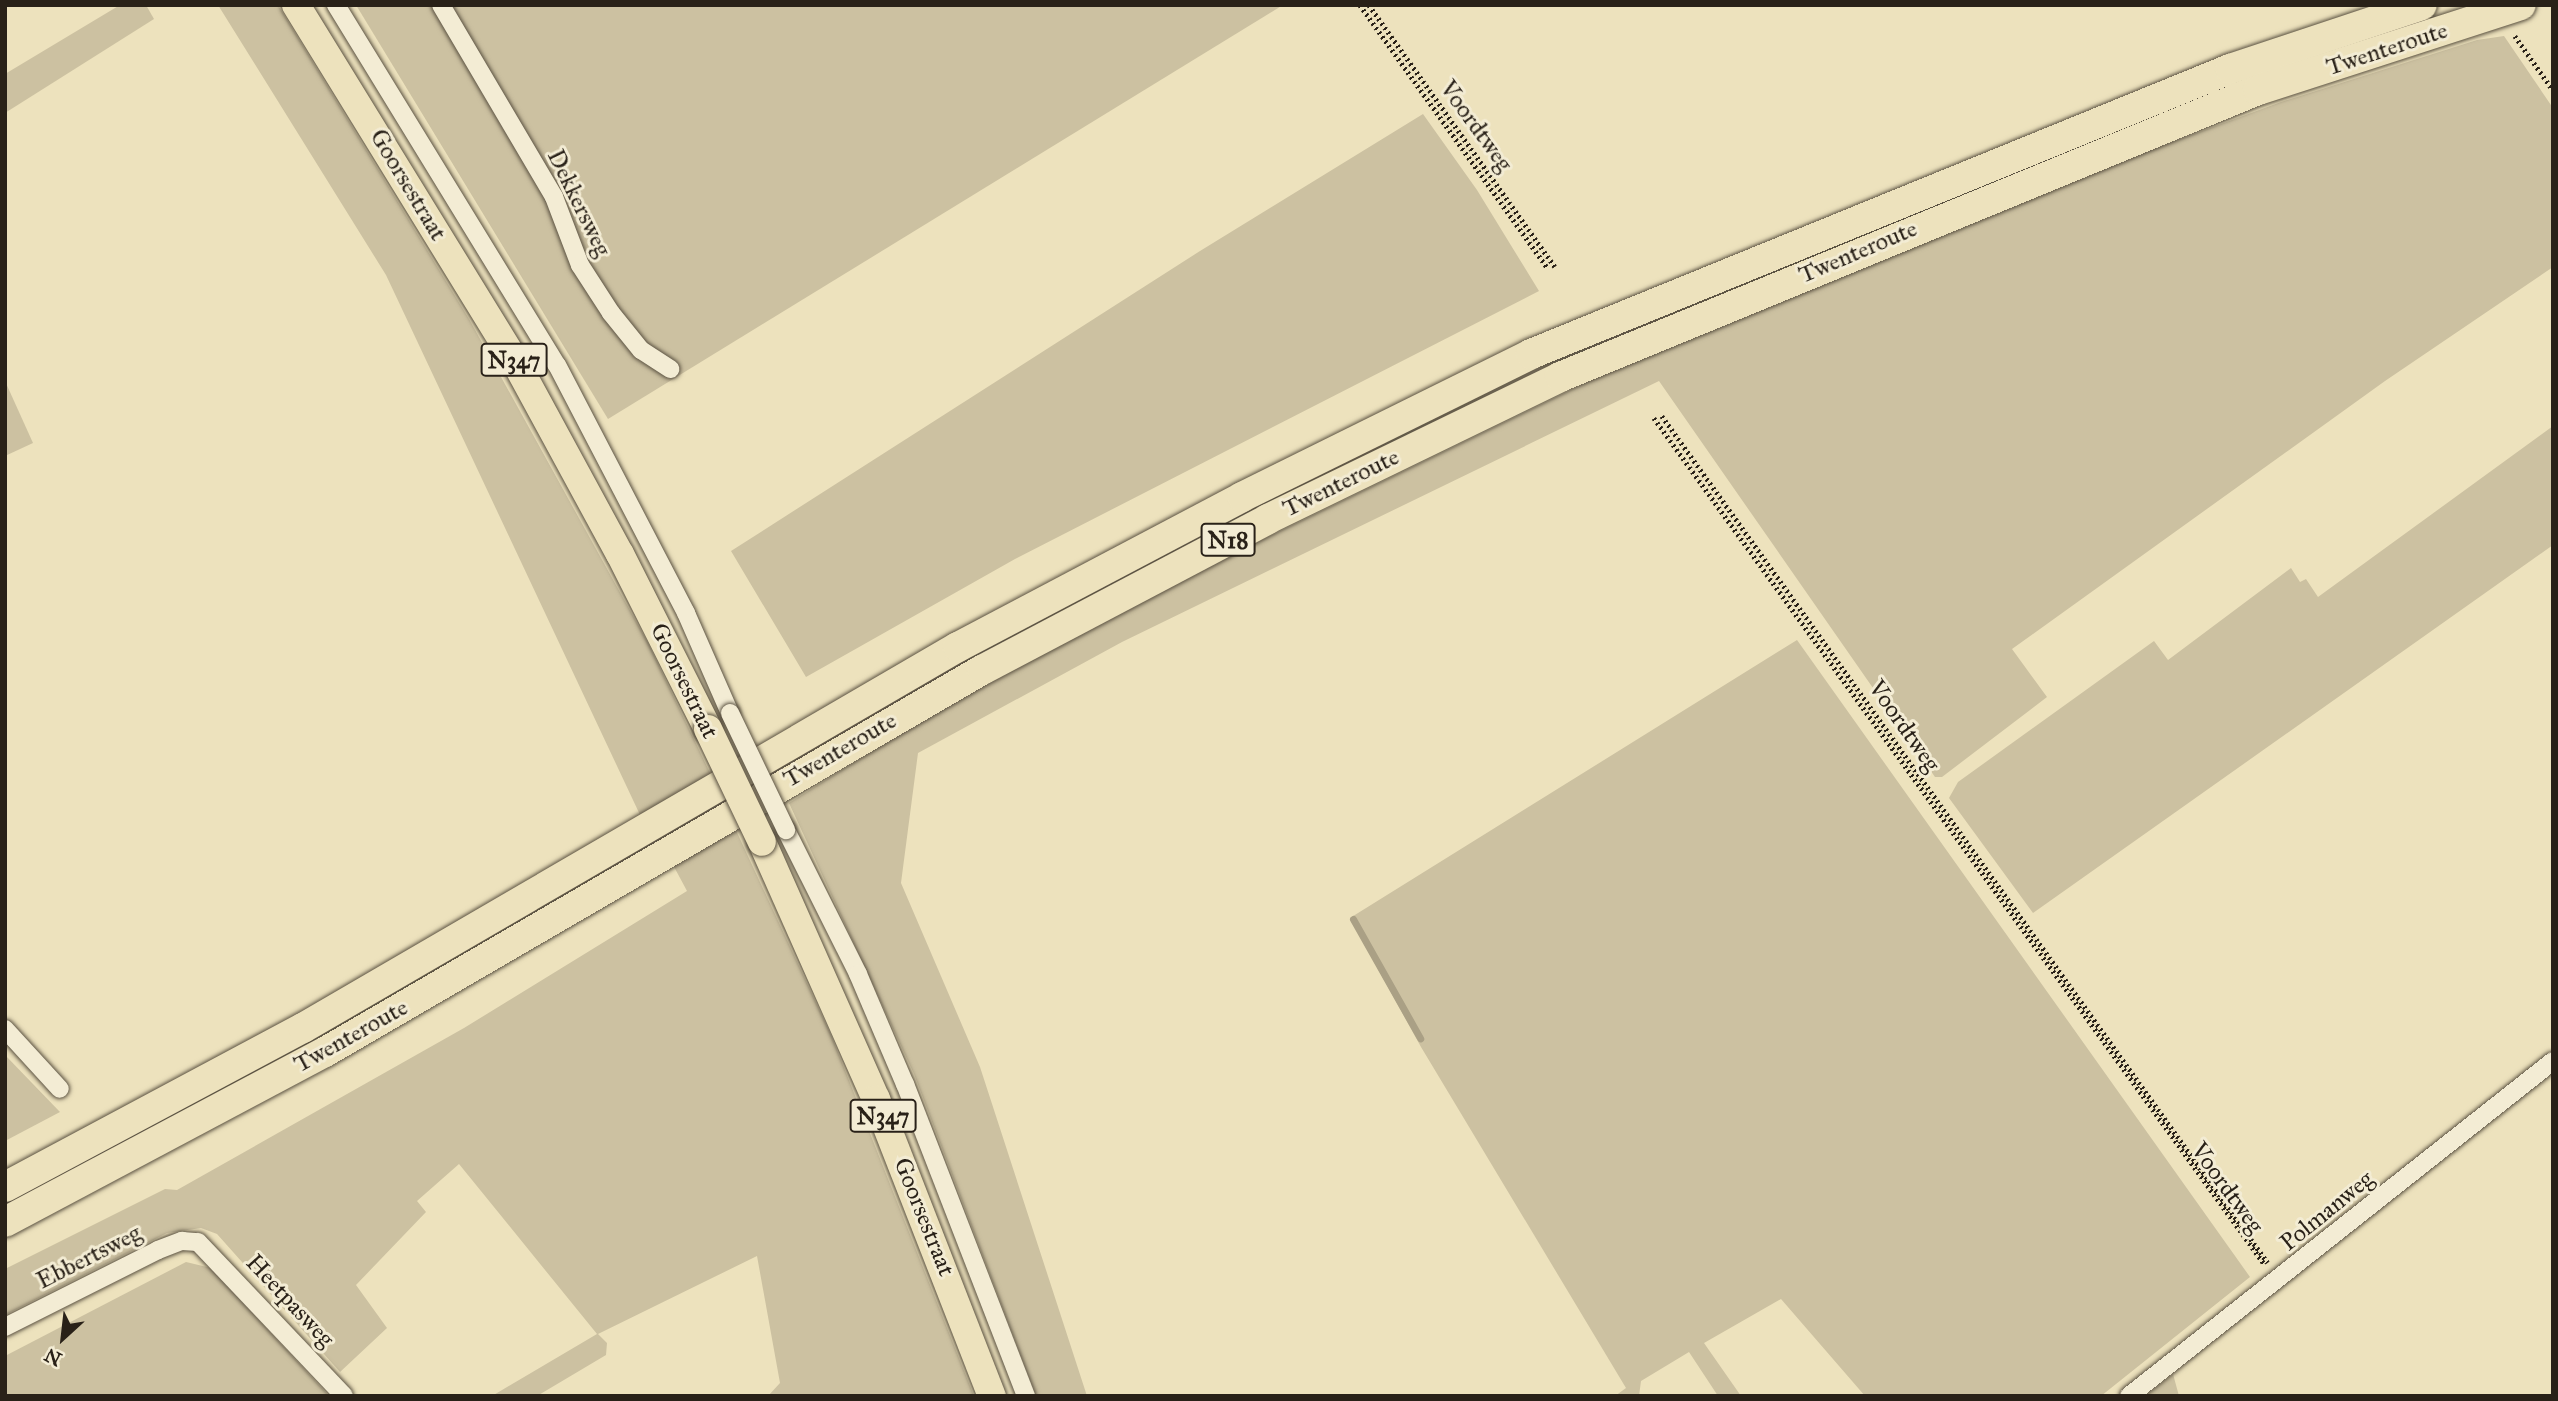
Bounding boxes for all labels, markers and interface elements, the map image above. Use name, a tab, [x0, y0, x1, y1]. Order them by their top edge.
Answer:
street label: Twenteroute	[2323, 16, 2451, 82]
street label: Voordtweg	[1433, 75, 1519, 177]
street label: Goorsestraat	[364, 124, 452, 246]
street label: Dekkersweg	[541, 145, 617, 261]
street label: Twenteroute	[1795, 214, 1921, 290]
road number: N347	[479, 340, 549, 380]
street label: Twenteroute	[1278, 443, 1404, 523]
road number: N18	[1200, 520, 1256, 560]
street label: Goorsestraat	[644, 619, 724, 743]
street label: Voordtweg	[1862, 674, 1946, 778]
street label: Twenteroute	[778, 706, 902, 794]
street label: Twenteroute	[289, 993, 413, 1079]
road number: N347	[848, 1096, 918, 1135]
street label: Voordtweg	[2184, 1137, 2270, 1239]
street label: Goorsestraat	[887, 1154, 961, 1280]
street label: Polmanweg	[2275, 1165, 2379, 1257]
street label: Ebbertsweg	[32, 1218, 146, 1296]
street label: Heetpasweg	[240, 1249, 340, 1353]
north arrow	[28, 1303, 98, 1373]
text: N	[41, 1343, 66, 1371]

